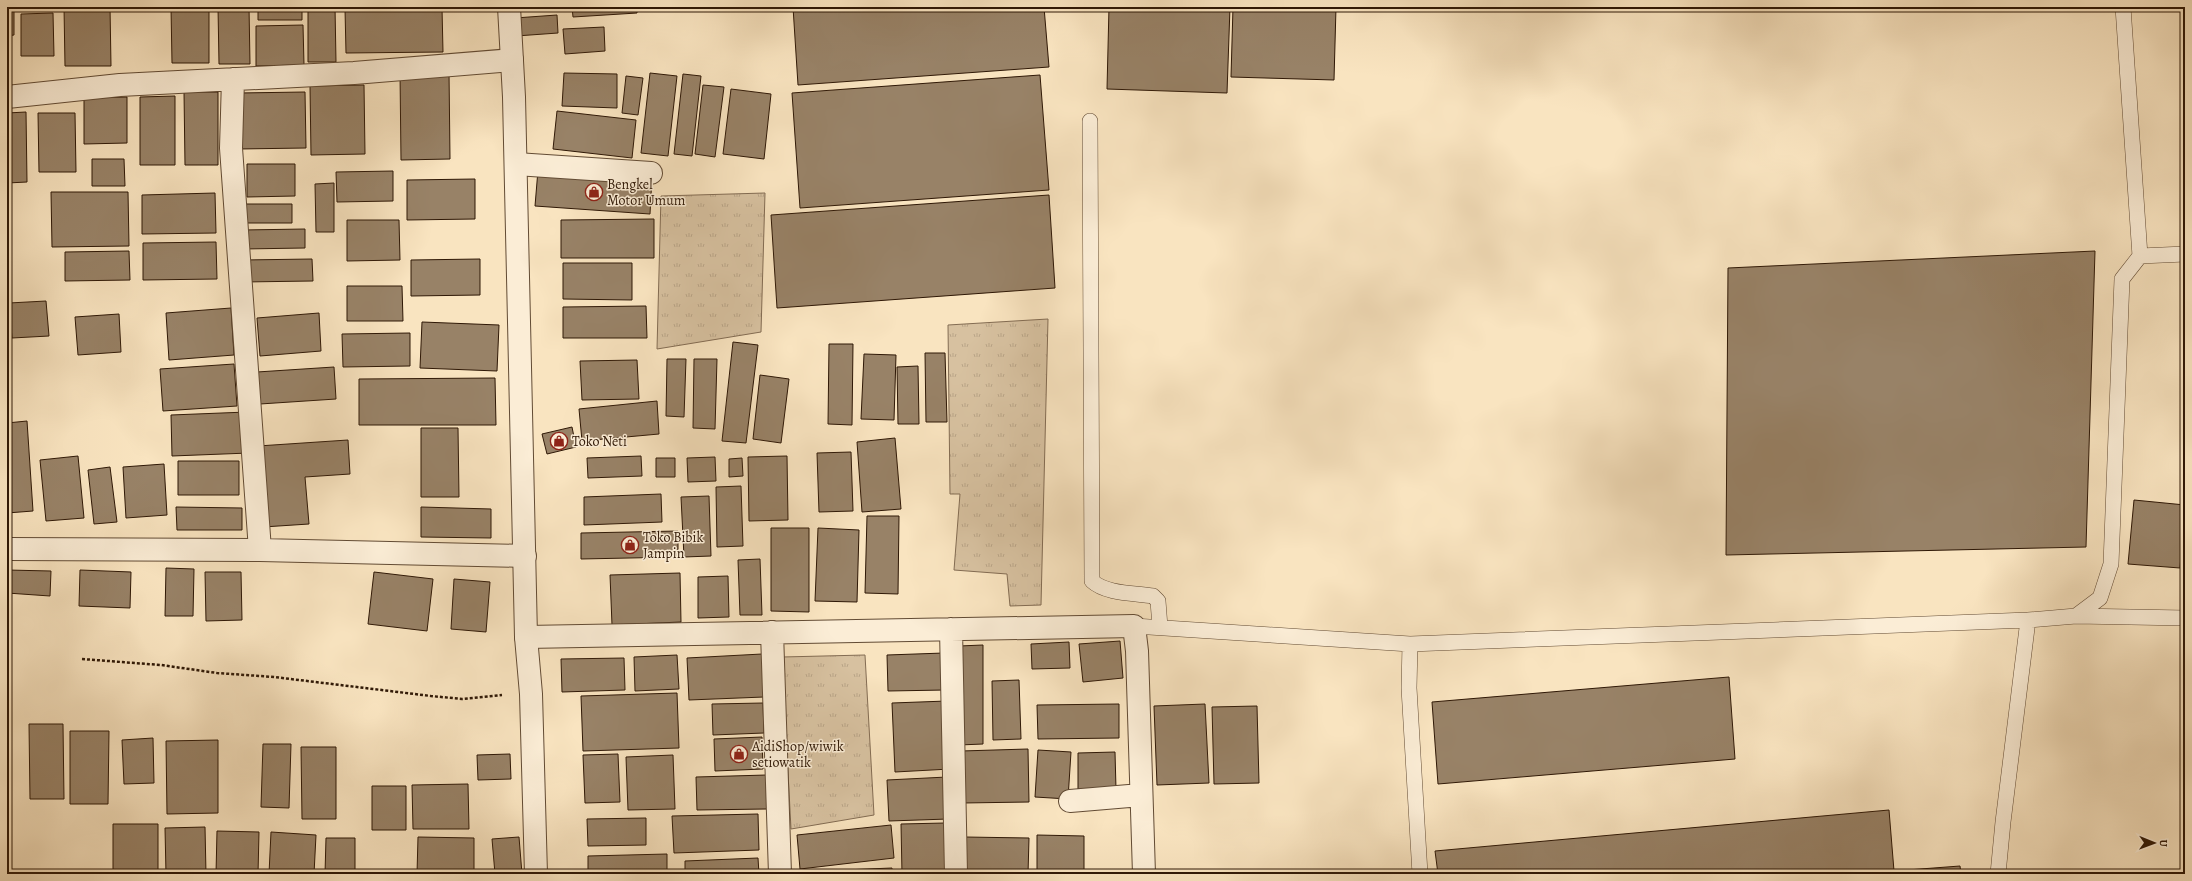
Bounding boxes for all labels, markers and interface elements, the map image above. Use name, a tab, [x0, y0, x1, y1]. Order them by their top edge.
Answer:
place label: Bengkel Motor Umum	[607, 175, 686, 210]
shop icon: Bengkel Motor Umum	[584, 182, 604, 202]
shop icon: Toko Neti	[549, 431, 569, 451]
place label: Toko Neti	[572, 432, 627, 451]
place label: Toko Bibik Jampin	[643, 528, 703, 563]
shop icon: Toko Bibik Jampin	[620, 535, 640, 555]
place label: AidiShop/wiwik setiowatik	[751, 737, 844, 772]
shop icon: AidiShop/wiwik setiowatik	[729, 744, 749, 764]
north arrow	[2134, 823, 2174, 863]
text: U	[2156, 839, 2171, 848]

